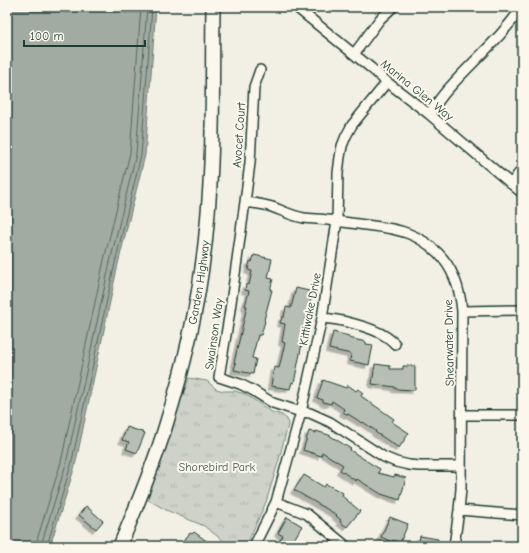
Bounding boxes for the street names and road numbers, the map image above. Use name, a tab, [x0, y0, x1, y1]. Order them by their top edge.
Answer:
street label: Marina Glen Way	[378, 56, 457, 124]
street label: Avocet Court	[230, 101, 248, 168]
street label: Garden Highway	[185, 239, 212, 326]
street label: Kittiwake Drive	[296, 272, 324, 346]
street label: Swainson Way	[202, 297, 226, 371]
street label: Shearwater Drive	[441, 299, 457, 387]

